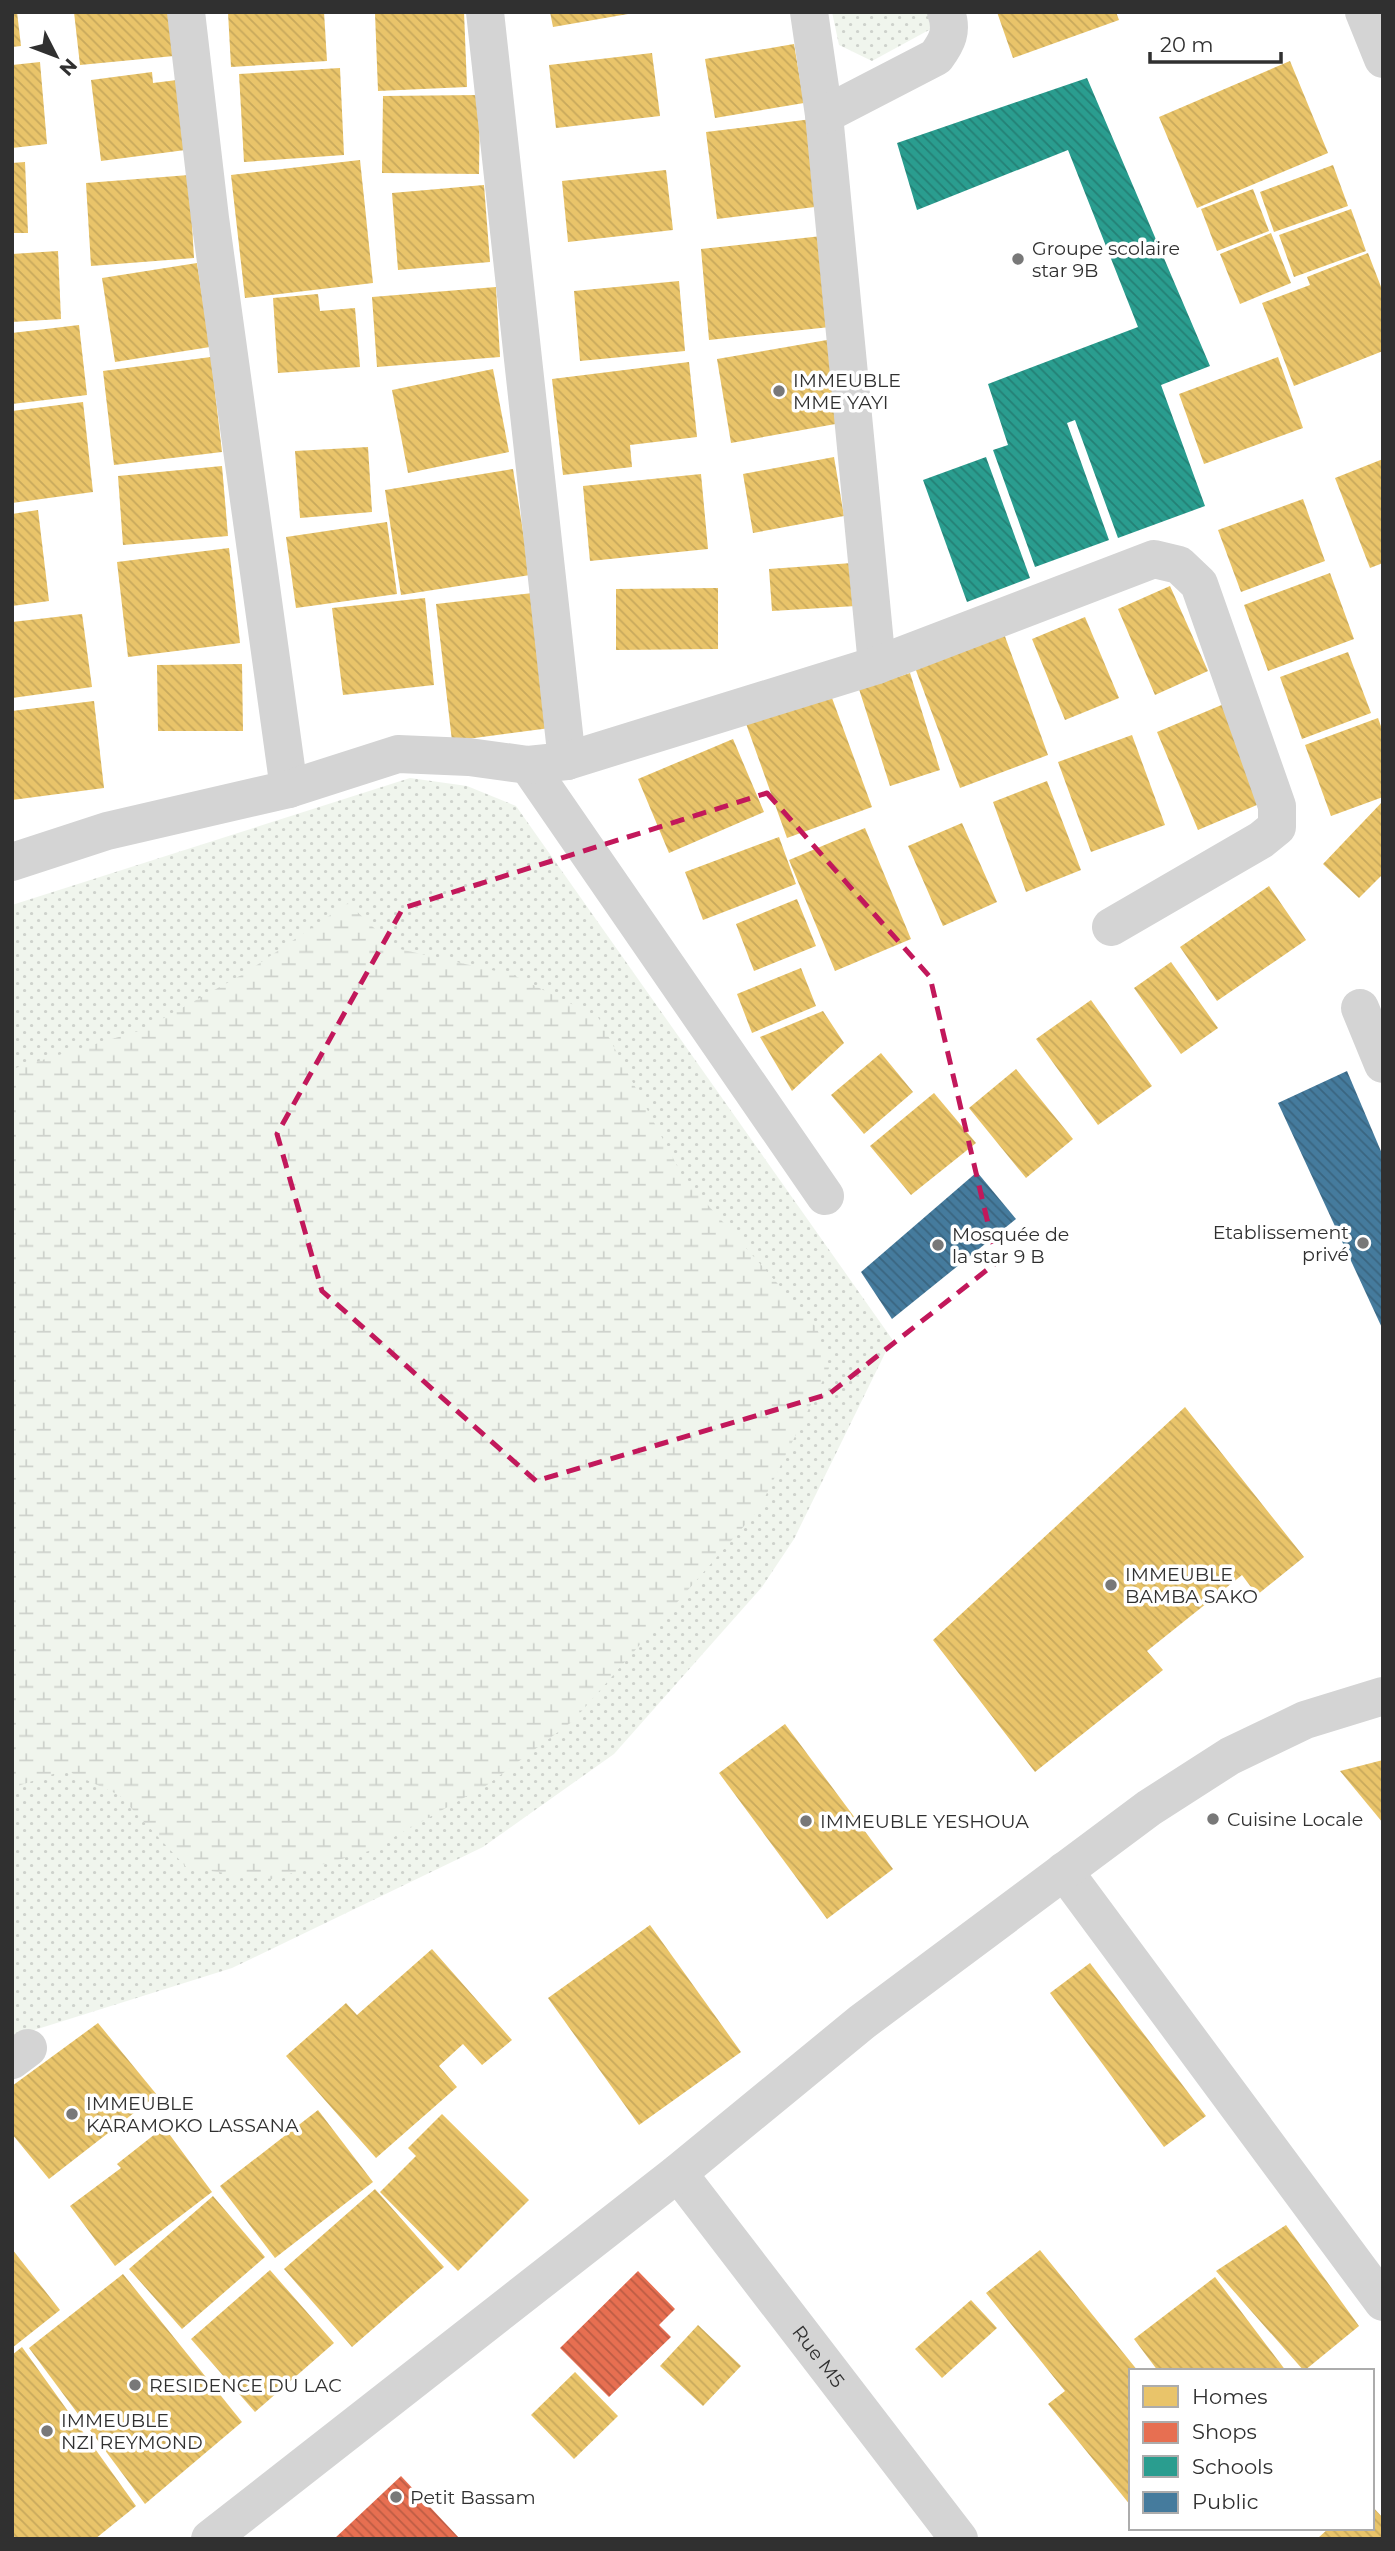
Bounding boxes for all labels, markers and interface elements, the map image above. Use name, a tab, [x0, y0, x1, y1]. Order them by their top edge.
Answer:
north arrow	[21, 21, 91, 91]
scale bar	[1150, 21, 1281, 65]
text: 20 m	[1160, 32, 1214, 57]
text: N	[55, 54, 82, 80]
place label: Groupe scolaire star 9B	[1032, 237, 1180, 282]
marker: Groupe scolaire star 9B	[1010, 251, 1026, 267]
place label: IMMEUBLE MME YAYI	[793, 369, 901, 414]
marker: IMMEUBLE MME YAYI	[771, 383, 787, 399]
place label: Etablissement privé	[1213, 1221, 1349, 1266]
place label: Mosquée de la star 9 B	[952, 1223, 1069, 1268]
marker: Etablissement privé	[1355, 1235, 1371, 1251]
marker: Mosquée de la star 9 B	[930, 1237, 946, 1253]
place label: IMMEUBLE BAMBA SAKO	[1125, 1563, 1258, 1608]
marker: IMMEUBLE BAMBA SAKO	[1103, 1577, 1119, 1593]
place label: Cuisine Locale	[1227, 1808, 1363, 1831]
place label: IMMEUBLE YESHOUA	[820, 1810, 1029, 1833]
marker: Cuisine Locale	[1205, 1811, 1221, 1827]
marker: IMMEUBLE YESHOUA	[798, 1813, 814, 1829]
place label: IMMEUBLE KARAMOKO LASSANA	[86, 2092, 299, 2137]
marker: IMMEUBLE KARAMOKO LASSANA	[64, 2106, 80, 2122]
street label: Rue M5	[787, 2321, 849, 2392]
legend	[1129, 2369, 1374, 2530]
place label: RESIDENCE DU LAC	[149, 2374, 342, 2397]
marker: RESIDENCE DU LAC	[127, 2377, 143, 2393]
text: Homes	[1192, 2384, 1267, 2409]
place label: IMMEUBLE NZI REYMOND	[61, 2409, 203, 2454]
text: Shops	[1192, 2419, 1257, 2444]
marker: IMMEUBLE NZI REYMOND	[39, 2423, 55, 2439]
text: Schools	[1192, 2454, 1273, 2479]
place label: Petit Bassam	[410, 2486, 536, 2509]
marker: Petit Bassam	[388, 2489, 404, 2505]
text: Public	[1192, 2489, 1259, 2514]

